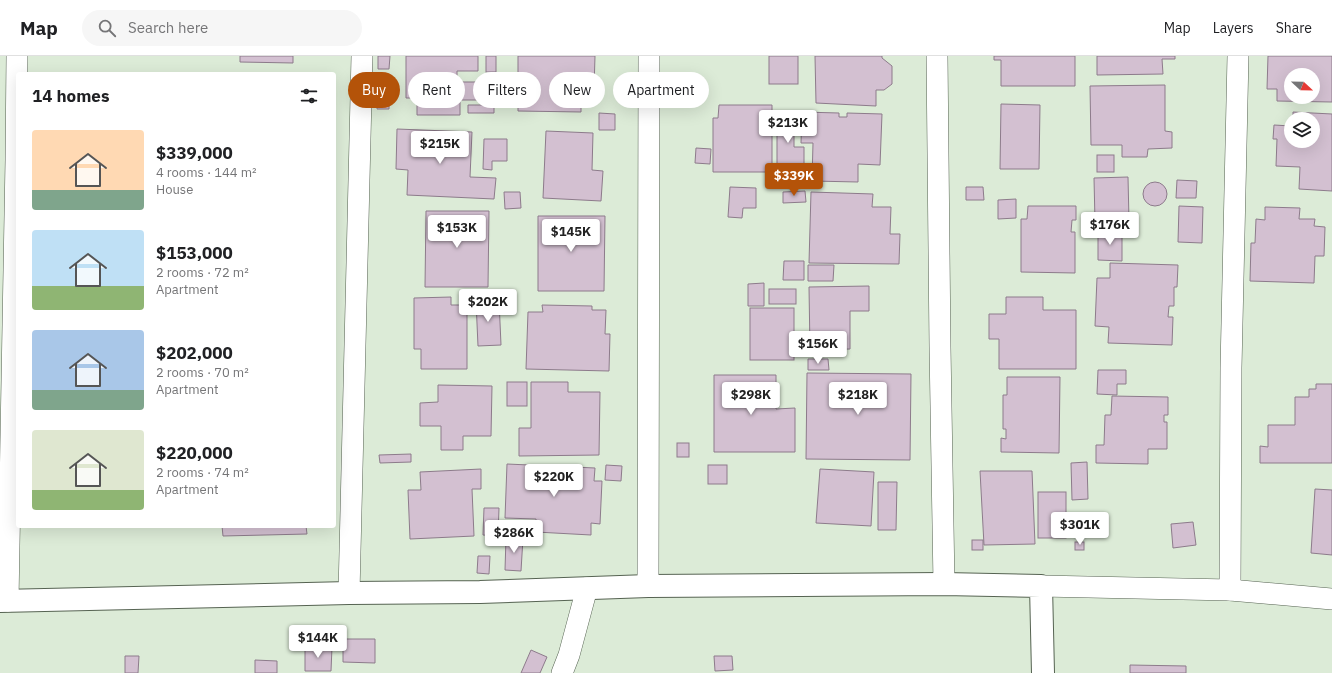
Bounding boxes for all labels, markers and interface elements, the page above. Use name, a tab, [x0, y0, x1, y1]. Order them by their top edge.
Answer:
search box	[82, 10, 362, 46]
text: Map	[20, 16, 58, 40]
icon: search	[96, 17, 118, 39]
text: Search here	[128, 18, 208, 37]
text: Map	[1164, 19, 1191, 37]
text: Layers	[1213, 19, 1254, 37]
text: Share	[1276, 19, 1312, 37]
north arrow	[1284, 68, 1320, 104]
map controls	[1284, 68, 1320, 148]
chip: Buy	[348, 72, 400, 108]
chip: Rent	[408, 72, 465, 108]
chip: Filters	[473, 72, 541, 108]
chip: New	[549, 72, 605, 108]
chip: Apartment	[613, 72, 709, 108]
text: 14 homes	[32, 85, 109, 107]
icon: filters	[298, 85, 320, 107]
pin: $213K	[760, 110, 816, 144]
button: layers	[1284, 112, 1320, 148]
text: $213K	[768, 114, 808, 131]
pin: $215K	[412, 131, 468, 165]
text: $215K	[420, 135, 460, 152]
text: $339,000	[156, 142, 233, 164]
icon: home	[64, 146, 112, 194]
pin: $339K	[766, 163, 822, 197]
text: 4 rooms · 144 m²	[156, 164, 257, 181]
text: $339K	[774, 167, 814, 184]
text: House	[156, 181, 193, 198]
pin: $176K	[1082, 212, 1138, 246]
pin: $153K	[429, 215, 485, 249]
text: $176K	[1090, 216, 1130, 233]
text: $153K	[437, 219, 477, 236]
pin: $145K	[543, 219, 599, 253]
text: $145K	[551, 223, 591, 240]
text: $153,000	[156, 242, 233, 264]
icon: home	[64, 246, 112, 294]
text: 2 rooms · 72 m²	[156, 264, 249, 281]
text: Apartment	[156, 281, 219, 298]
pin: $202K	[460, 289, 516, 323]
text: $202K	[468, 293, 508, 310]
pin: $156K	[790, 331, 846, 365]
text: $156K	[798, 335, 838, 352]
text: $202,000	[156, 342, 233, 364]
icon: home	[64, 346, 112, 394]
text: 2 rooms · 70 m²	[156, 364, 249, 381]
text: Apartment	[156, 381, 219, 398]
pin: $298K	[723, 382, 779, 416]
pin: $218K	[830, 382, 886, 416]
text: $298K	[731, 386, 771, 403]
text: $218K	[838, 386, 878, 403]
text: $220,000	[156, 442, 233, 464]
icon: home	[64, 446, 112, 494]
text: 2 rooms · 74 m²	[156, 464, 249, 481]
pin: $220K	[526, 464, 582, 498]
text: $220K	[534, 468, 574, 485]
text: Apartment	[156, 481, 219, 498]
pin: $301K	[1052, 512, 1108, 546]
text: $301K	[1060, 516, 1100, 533]
pin: $286K	[486, 520, 542, 554]
text: $286K	[494, 524, 534, 541]
pin: $144K	[290, 625, 346, 659]
text: $144K	[298, 629, 338, 646]

